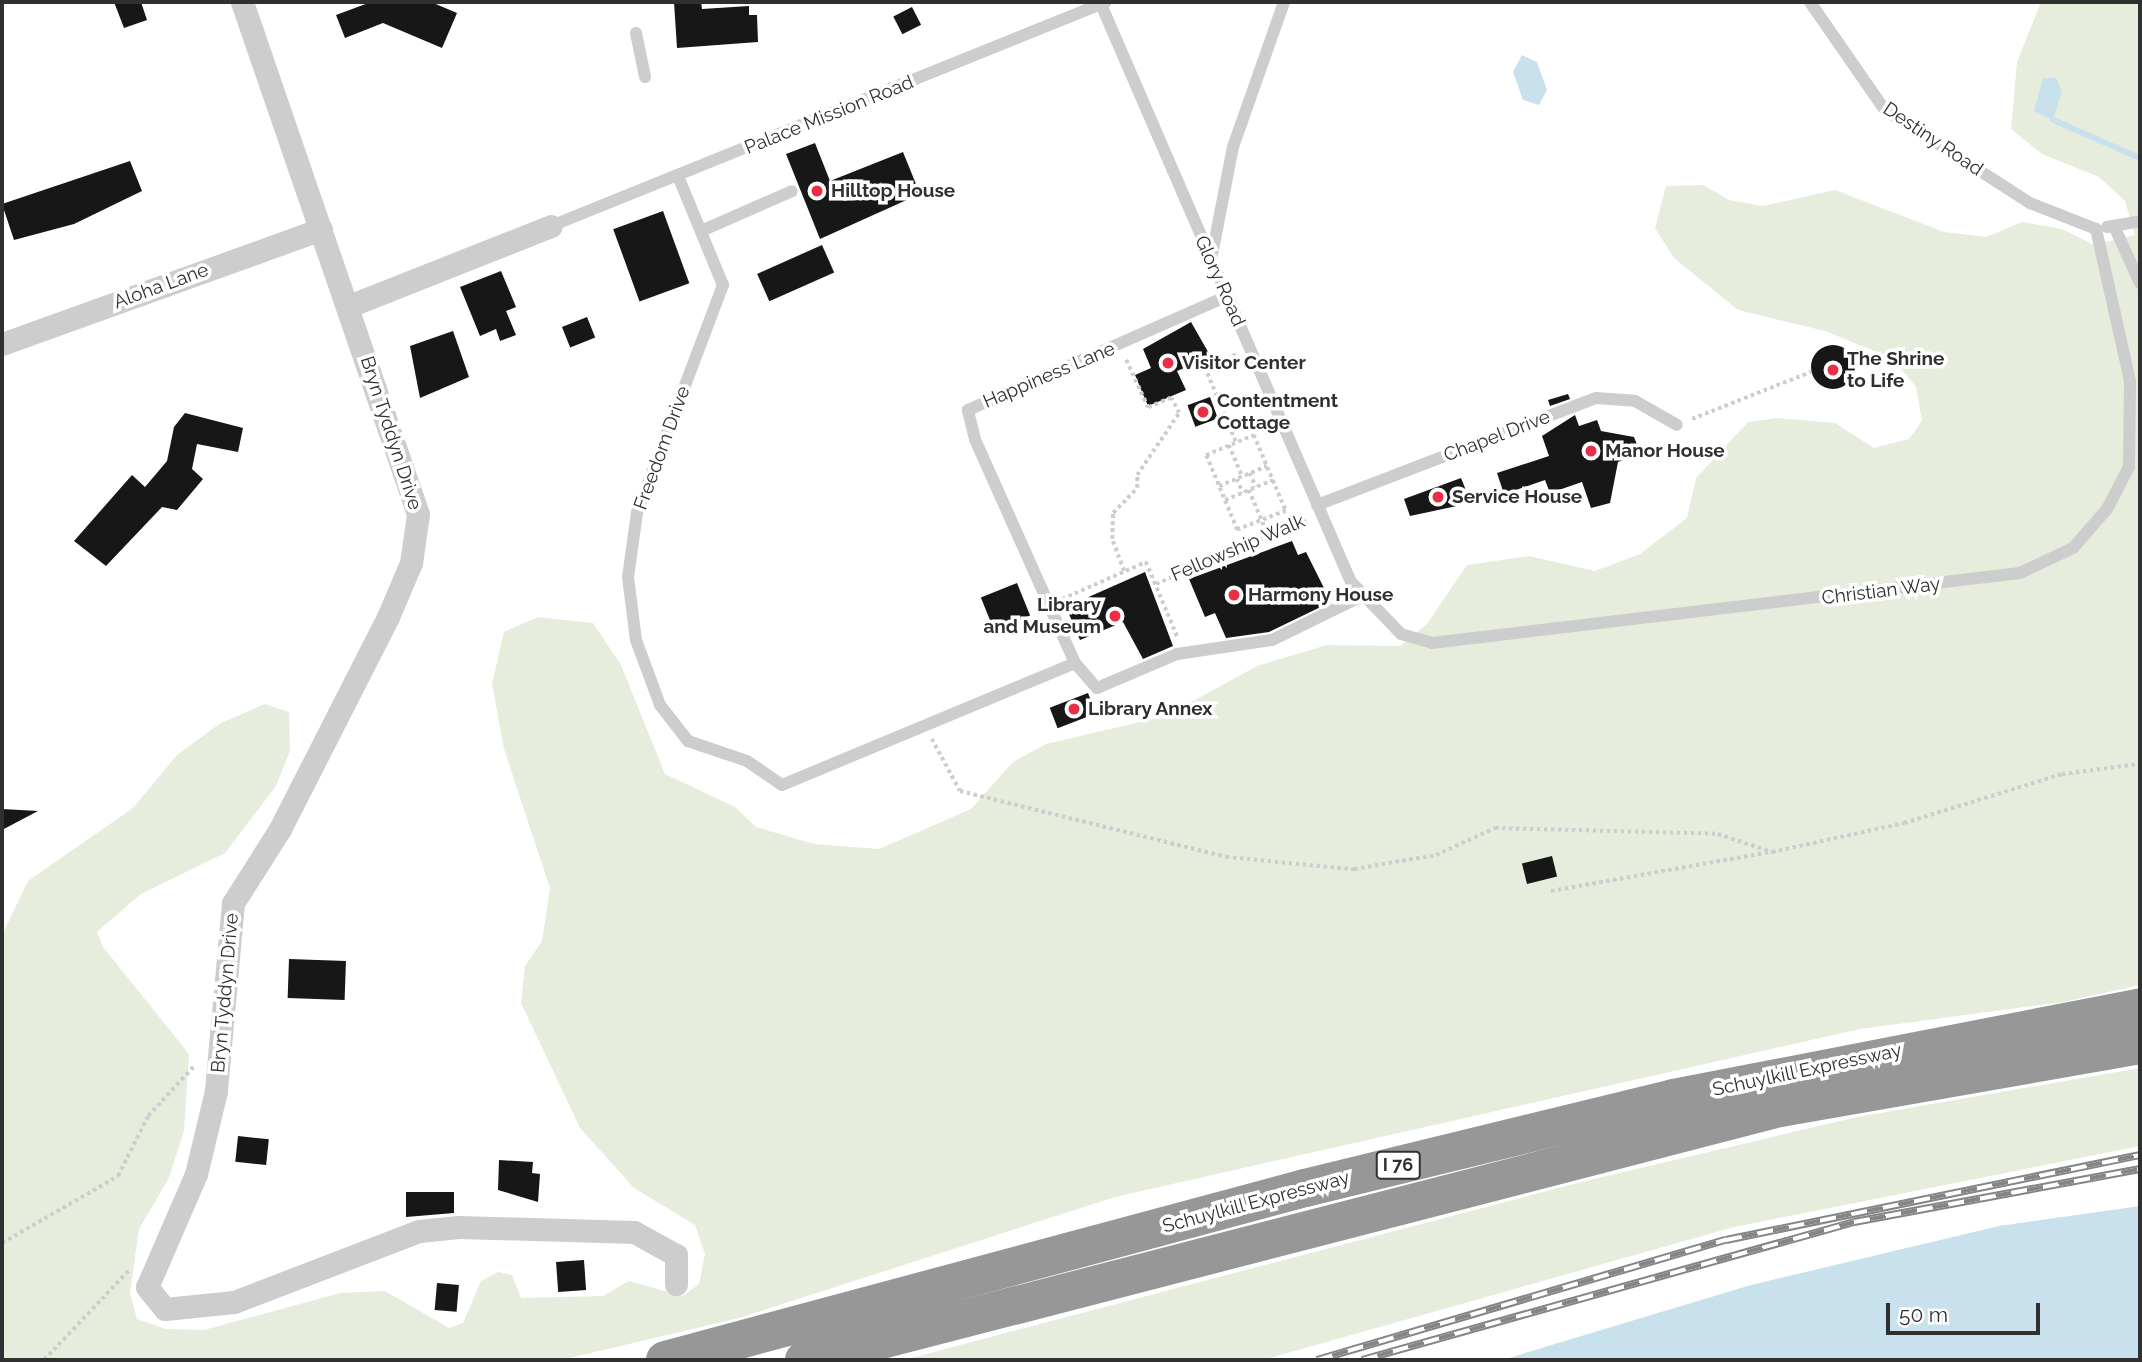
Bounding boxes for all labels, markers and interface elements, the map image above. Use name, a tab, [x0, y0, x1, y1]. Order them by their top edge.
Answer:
street label: Palace Mission Road	[741, 71, 917, 159]
street label: Destiny Road	[1879, 97, 1987, 181]
place label: Hilltop House	[831, 180, 955, 202]
marker: Hilltop House	[809, 183, 825, 199]
street label: Glory Road	[1190, 232, 1250, 330]
street label: Aloha Lane	[110, 258, 212, 314]
street label: Happiness Lane	[980, 337, 1118, 413]
place label: The Shrine to Life	[1847, 348, 1944, 392]
place label: Visitor Center	[1182, 352, 1306, 374]
street label: Bryn Tyddyn Drive	[355, 353, 427, 513]
marker: Visitor Center	[1160, 355, 1176, 371]
marker: The Shrine to Life	[1825, 362, 1841, 378]
street label: Freedom Drive	[629, 383, 695, 513]
place label: Contentment Cottage	[1217, 390, 1338, 434]
marker: Contentment Cottage	[1195, 404, 1211, 420]
street label: Chapel Drive	[1440, 405, 1554, 467]
place label: Manor House	[1605, 440, 1725, 462]
marker: Manor House	[1583, 443, 1599, 459]
place label: Service House	[1452, 486, 1582, 508]
marker: Service House	[1430, 489, 1446, 505]
street label: Fellowship Walk	[1167, 509, 1309, 587]
street label: Christian Way	[1820, 572, 1942, 610]
place label: Harmony House	[1248, 584, 1394, 606]
marker: Harmony House	[1226, 587, 1242, 603]
place label: Library and Museum	[983, 594, 1101, 638]
marker: Library and Museum	[1107, 608, 1123, 624]
place label: Library Annex	[1088, 698, 1213, 720]
marker: Library Annex	[1066, 701, 1082, 717]
street label: Bryn Tyddyn Drive	[207, 912, 243, 1074]
street label: Schuylkill Expressway	[1710, 1039, 1904, 1101]
road number: I 76	[1375, 1150, 1421, 1180]
street label: Schuylkill Expressway	[1160, 1166, 1352, 1238]
scale bar	[1890, 1288, 2044, 1332]
text: 50 m	[1899, 1302, 1948, 1327]

